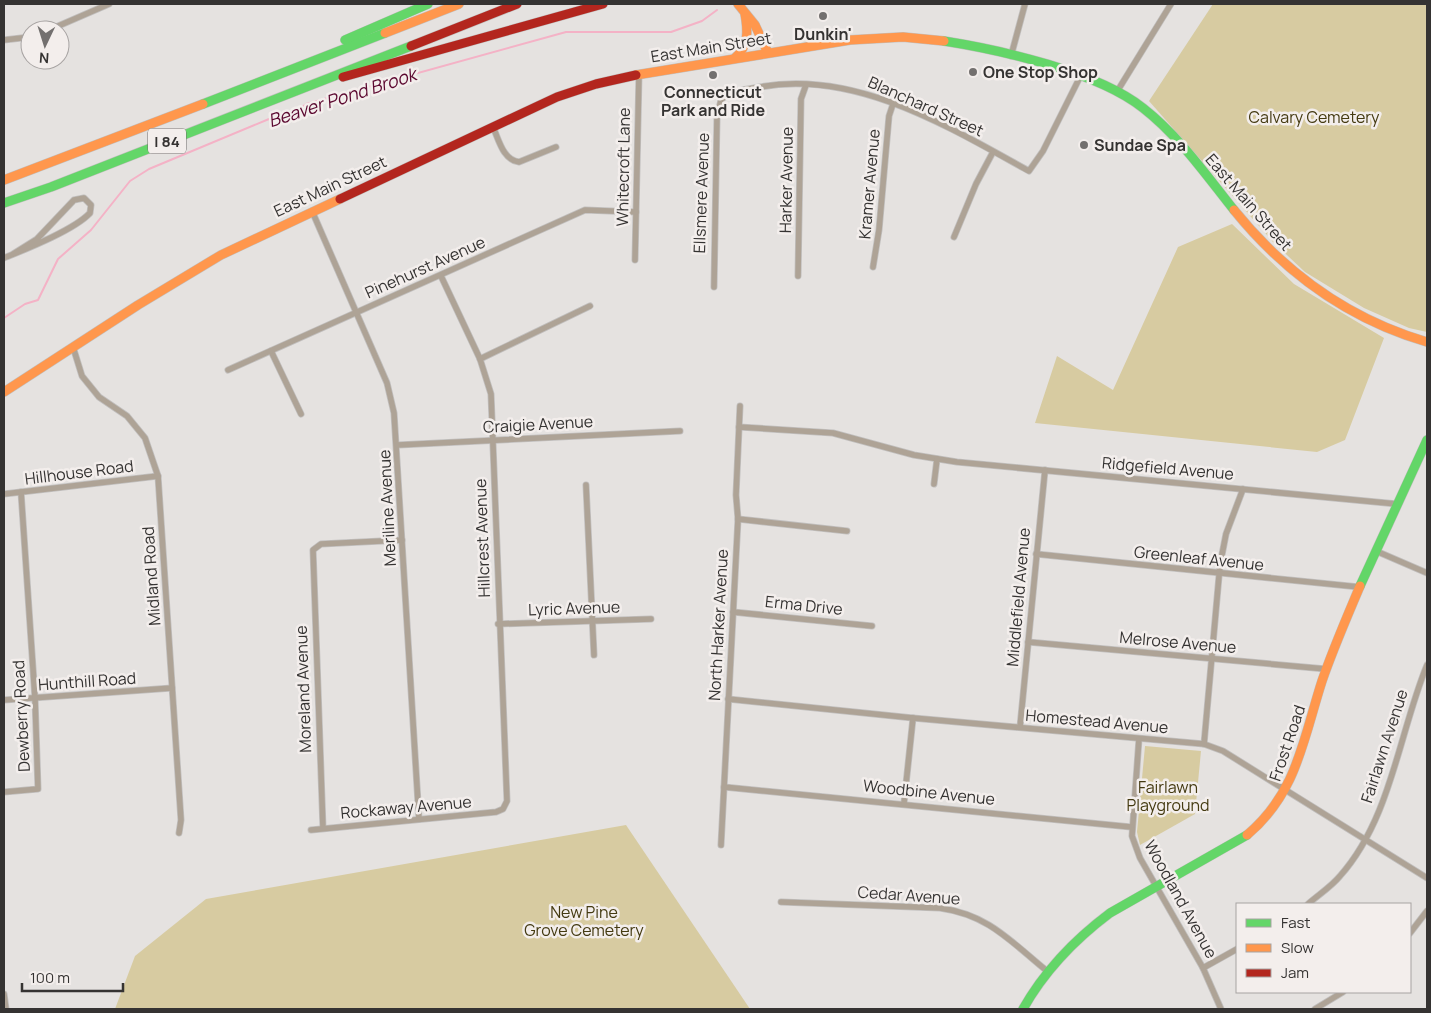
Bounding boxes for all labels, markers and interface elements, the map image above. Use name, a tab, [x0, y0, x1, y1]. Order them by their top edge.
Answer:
marker: Dunkin'	[817, 10, 829, 22]
north arrow	[20, 20, 70, 70]
place label: Dunkin'	[794, 23, 852, 45]
street label: East Main Street	[649, 27, 773, 67]
text: N	[38, 49, 50, 68]
water label: Beaver Pond Brook	[265, 61, 422, 132]
place label: One Stop Shop	[983, 61, 1098, 83]
marker: One Stop Shop	[967, 66, 979, 78]
marker: Connecticut Park and Ride	[707, 69, 719, 81]
street label: Blanchard Street	[865, 71, 987, 141]
place label: Connecticut Park and Ride	[661, 81, 765, 121]
park label: Calvary Cemetery	[1249, 106, 1380, 128]
street label: Whitecroft Lane	[611, 107, 635, 227]
street label: Harker Avenue	[774, 127, 798, 233]
road number: I 84	[148, 128, 186, 154]
street label: Kramer Avenue	[853, 128, 885, 240]
street label: Ellsmere Avenue	[688, 132, 714, 254]
place label: Sundae Spa	[1094, 134, 1186, 156]
marker: Sundae Spa	[1078, 139, 1090, 151]
street label: East Main Street	[1201, 149, 1297, 255]
street label: East Main Street	[270, 150, 390, 222]
street label: Pinehurst Avenue	[361, 231, 489, 303]
street label: Craigie Avenue	[482, 410, 594, 438]
street label: Meriline Avenue	[373, 449, 401, 567]
street label: Ridgefield Avenue	[1101, 451, 1235, 485]
street label: Hillhouse Road	[23, 454, 135, 490]
street label: Hillcrest Avenue	[469, 478, 495, 598]
street label: Midland Road	[137, 526, 165, 626]
street label: Middlefield Avenue	[1001, 527, 1035, 667]
street label: Greenleaf Avenue	[1133, 540, 1265, 576]
street label: North Harker Avenue	[703, 549, 733, 701]
street label: Erma Drive	[764, 590, 844, 620]
street label: Lyric Avenue	[528, 595, 620, 621]
street label: Moreland Avenue	[290, 625, 316, 753]
street label: Melrose Avenue	[1119, 626, 1237, 658]
street label: Dewberry Road	[7, 660, 35, 772]
street label: Hunthill Road	[37, 667, 137, 695]
street label: Fairlawn Avenue	[1355, 686, 1413, 806]
street label: Frost Road	[1264, 702, 1310, 784]
street label: Homestead Avenue	[1025, 704, 1169, 738]
street label: Woodbine Avenue	[862, 774, 996, 810]
park label: Fairlawn Playground	[1126, 776, 1210, 816]
street label: Rockaway Avenue	[340, 790, 472, 824]
street label: Woodland Avenue	[1139, 836, 1223, 962]
street label: Cedar Avenue	[857, 880, 961, 910]
park label: New Pine Grove Cemetery	[524, 901, 644, 941]
legend	[1236, 903, 1411, 993]
text: Fast	[1281, 912, 1310, 933]
text: Slow	[1281, 937, 1314, 958]
scale bar	[22, 960, 124, 992]
text: Jam	[1281, 962, 1309, 983]
text: 100 m	[30, 967, 70, 988]

